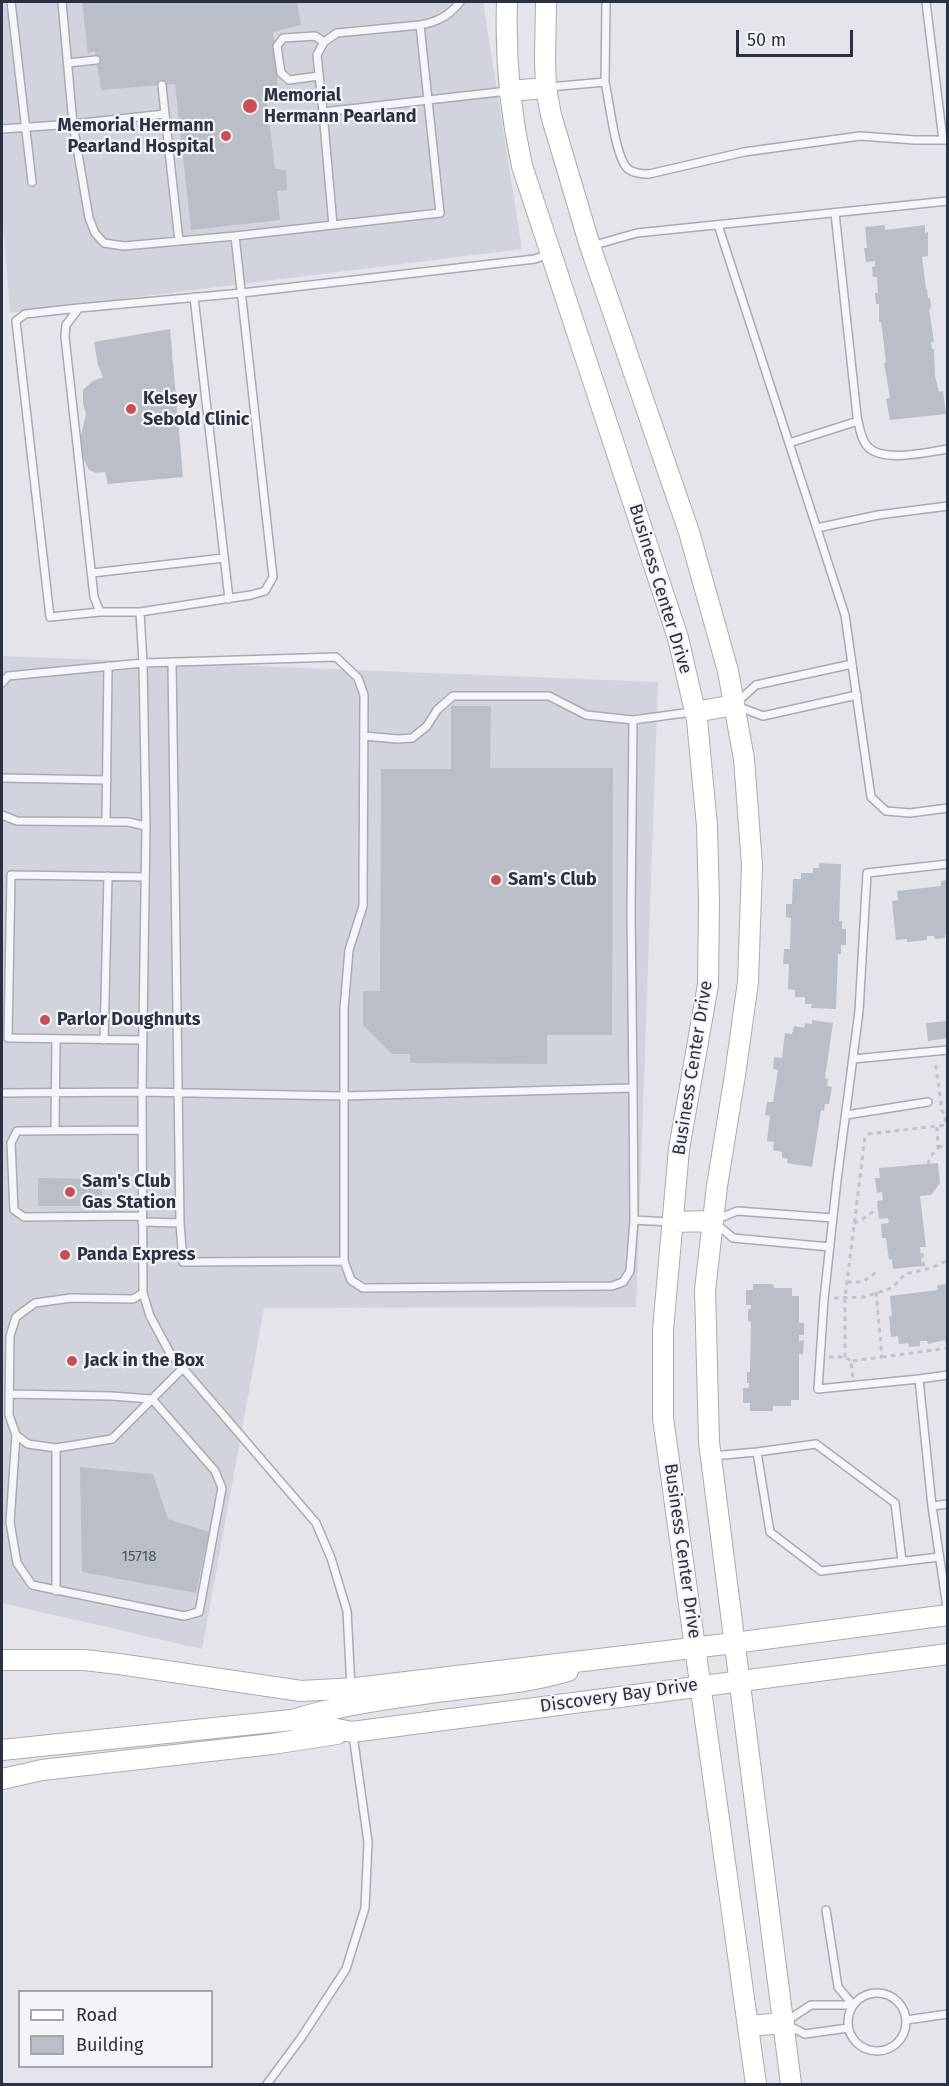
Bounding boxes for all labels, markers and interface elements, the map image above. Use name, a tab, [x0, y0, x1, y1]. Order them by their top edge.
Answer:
scale bar	[739, 18, 856, 56]
text: 50 m	[747, 29, 786, 51]
place label: Memorial Hermann Pearland	[264, 85, 417, 128]
marker: Memorial Hermann Pearland	[241, 97, 259, 115]
place label: Memorial Hermann Pearland Hospital	[58, 115, 214, 158]
marker: Memorial Hermann Pearland Hospital	[219, 129, 233, 143]
place label: Kelsey Sebold Clinic	[143, 388, 249, 430]
marker: Kelsey Sebold Clinic	[124, 402, 138, 416]
street label: Business Center Drive	[624, 501, 696, 677]
place label: Sam's Club	[508, 869, 597, 891]
marker: Sam's Club	[489, 873, 503, 887]
street label: Business Center Drive	[669, 979, 717, 1157]
place label: Parlor Doughnuts	[57, 1009, 200, 1031]
marker: Parlor Doughnuts	[38, 1013, 52, 1027]
place label: Sam's Club Gas Station	[82, 1171, 176, 1214]
marker: Sam's Club Gas Station	[63, 1185, 77, 1199]
place label: Panda Express	[77, 1244, 195, 1266]
marker: Panda Express	[58, 1248, 72, 1262]
place label: Jack in the Box	[84, 1350, 204, 1372]
marker: Jack in the Box	[65, 1354, 79, 1368]
street label: Business Center Drive	[659, 1462, 705, 1640]
house number: 15718	[122, 1548, 156, 1566]
street label: Discovery Bay Drive	[539, 1674, 699, 1718]
legend	[18, 1990, 213, 2068]
text: Road	[76, 2004, 118, 2026]
text: Building	[76, 2034, 143, 2056]

